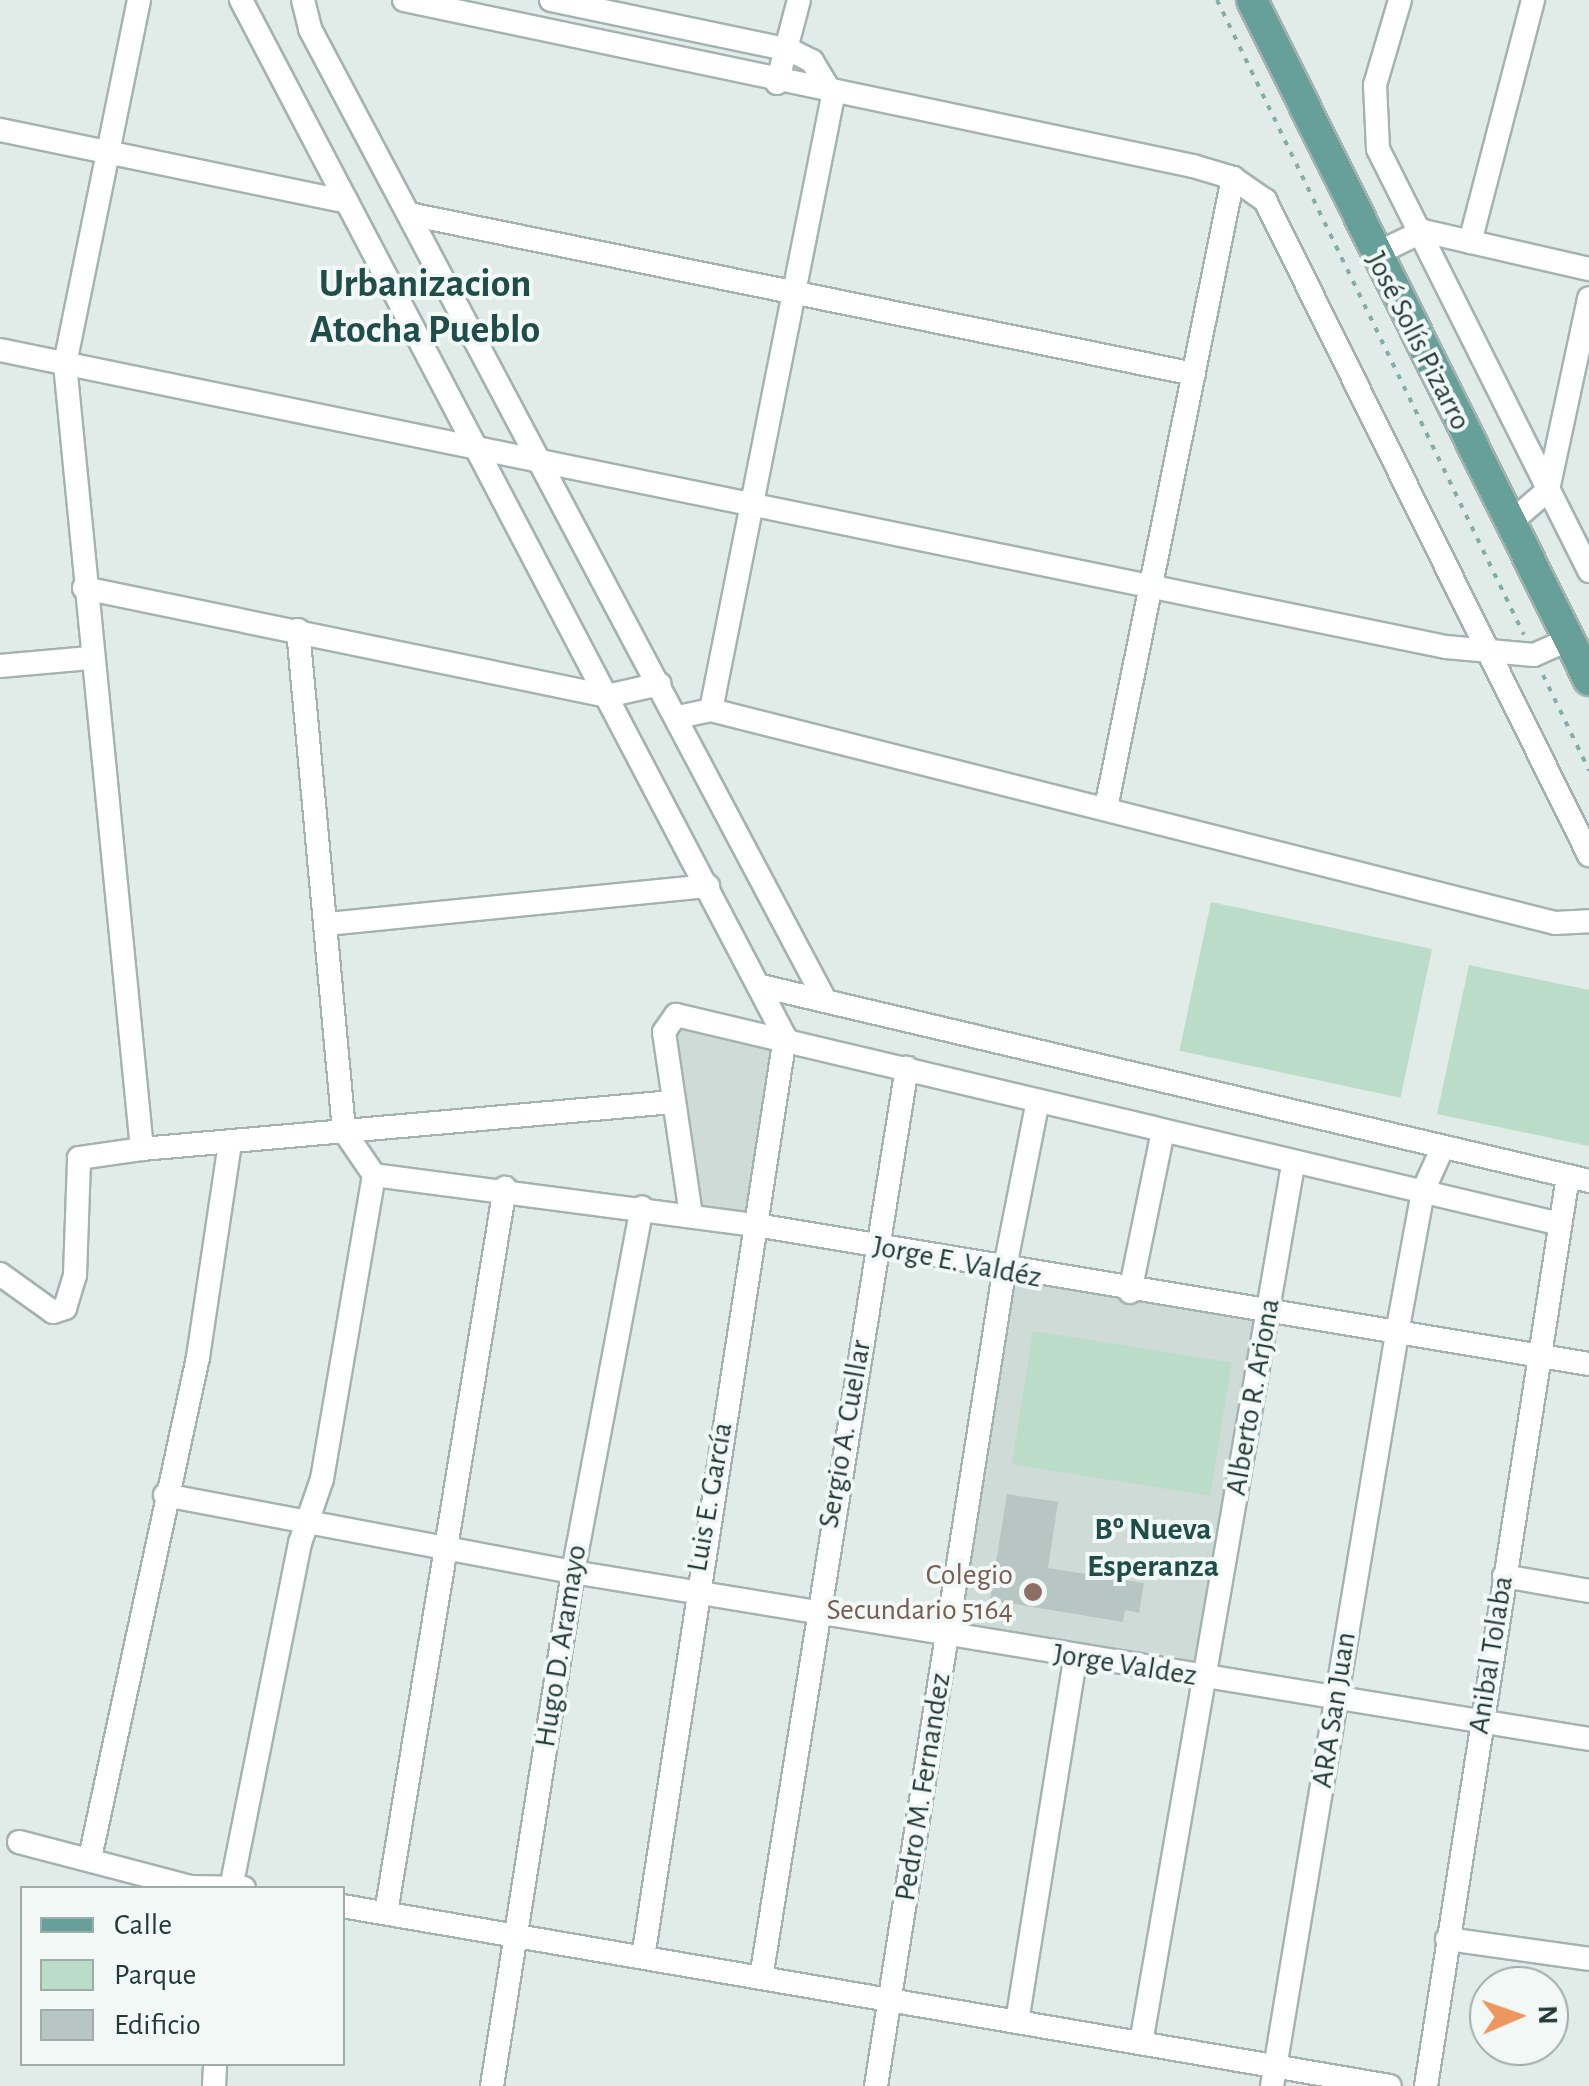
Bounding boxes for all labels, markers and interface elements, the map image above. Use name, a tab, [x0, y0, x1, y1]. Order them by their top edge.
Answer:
street label: José Solís Pizarro	[1358, 246, 1478, 436]
district label: Urbanizacion Atocha Pueblo	[310, 260, 540, 354]
street label: Jorge E. Valdéz	[870, 1228, 1044, 1296]
street label: Alberto R. Arjona	[1218, 1296, 1288, 1498]
street label: Sergio A. Cuellar	[811, 1337, 879, 1531]
street label: Luis E. García	[679, 1420, 741, 1574]
district label: Bº Nueva Esperanza	[1087, 1511, 1219, 1586]
street label: Hugo D. Aramayo	[527, 1542, 595, 1750]
place label: Colegio Secundario 5164	[826, 1557, 1013, 1628]
street label: Anibal Tolaba	[1461, 1573, 1521, 1737]
marker: Colegio Secundario 5164	[1022, 1581, 1044, 1603]
street label: ARA San Juan	[1304, 1630, 1364, 1790]
street label: Jorge Valdez	[1051, 1636, 1199, 1694]
street label: Pedro M. Fernandez	[887, 1670, 959, 1904]
legend	[20, 1886, 345, 2066]
text: Calle	[114, 1910, 172, 1940]
text: Parque	[114, 1960, 196, 1990]
north arrow	[1469, 1966, 1569, 2066]
text: N	[1533, 2005, 1561, 2025]
text: Edificio	[114, 2010, 201, 2040]

